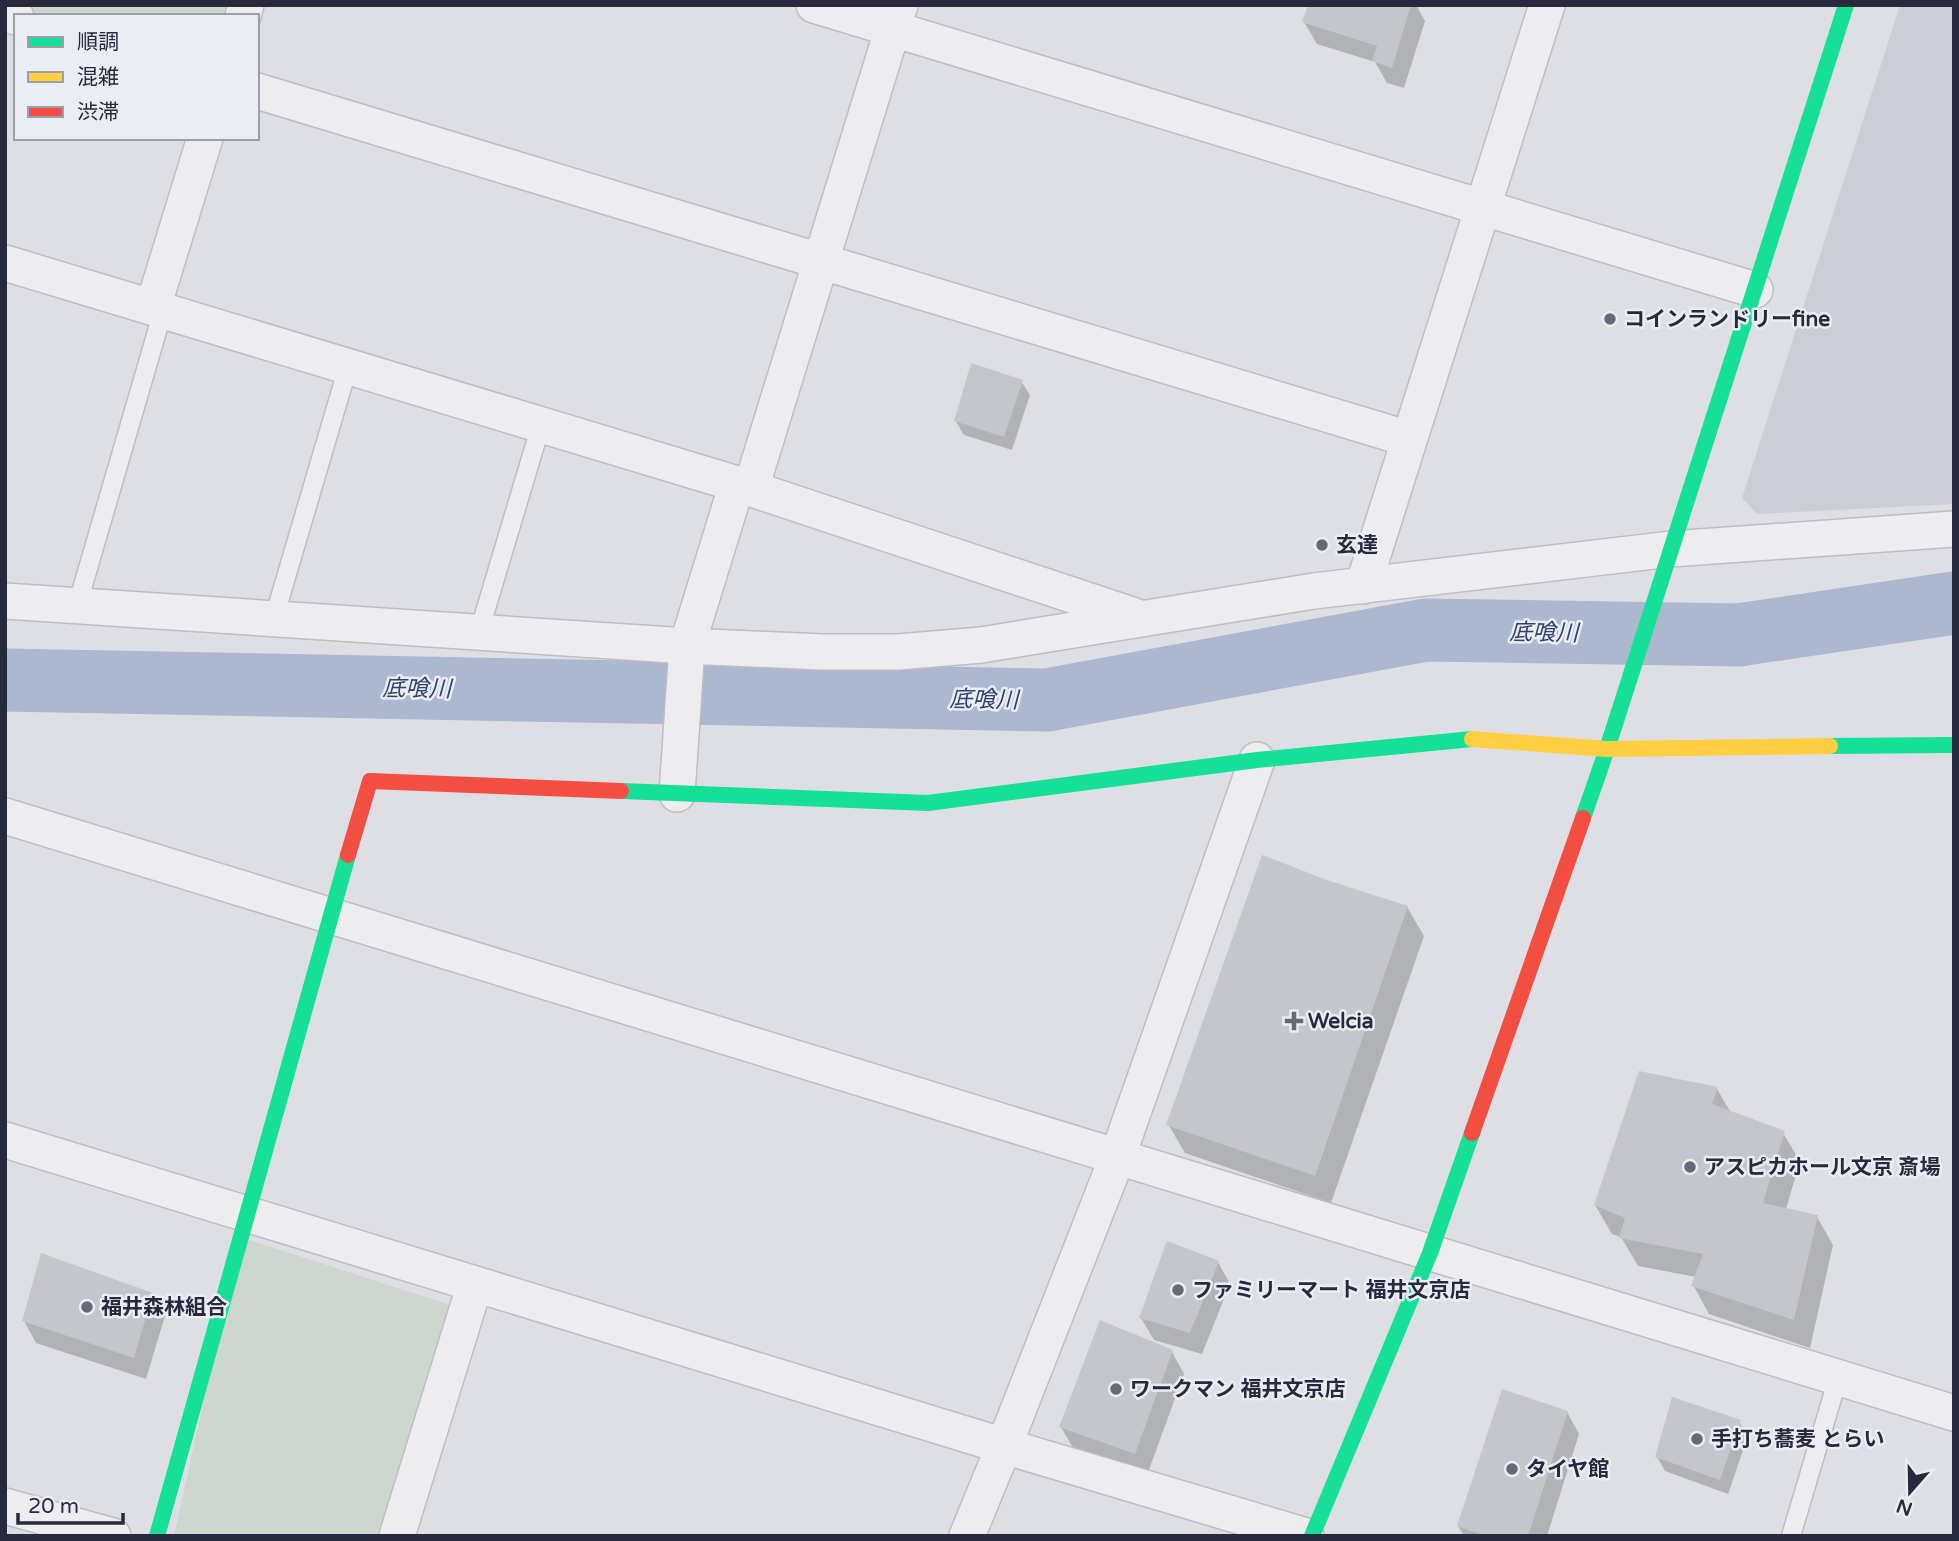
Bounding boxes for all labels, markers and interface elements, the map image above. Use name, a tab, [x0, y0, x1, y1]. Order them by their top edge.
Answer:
legend	[14, 14, 259, 140]
text: 順調	[77, 30, 119, 55]
text: 混雑	[77, 65, 119, 90]
text: 渋滞	[77, 100, 119, 125]
place label: コインランドリーfine	[1624, 307, 1830, 332]
marker: コインランドリーfine	[1602, 311, 1618, 327]
place label: 玄達	[1336, 533, 1378, 558]
marker: 玄達	[1314, 537, 1330, 553]
water label: 底喰川	[1509, 618, 1582, 648]
water label: 底喰川	[382, 674, 455, 704]
water label: 底喰川	[949, 685, 1022, 715]
place label: Welcia	[1308, 1009, 1374, 1034]
marker: Welcia	[1286, 1013, 1302, 1029]
place label: アスピカホール文京 斎場	[1704, 1155, 1940, 1180]
marker: アスピカホール文京 斎場	[1682, 1159, 1698, 1175]
place label: ファミリーマート 福井文京店	[1192, 1278, 1470, 1303]
marker: ファミリーマート 福井文京店	[1170, 1282, 1186, 1298]
place label: 福井森林組合	[101, 1295, 227, 1320]
marker: 福井森林組合	[79, 1299, 95, 1315]
place label: ワークマン 福井文京店	[1130, 1377, 1345, 1402]
marker: ワークマン 福井文京店	[1108, 1381, 1124, 1397]
place label: 手打ち蕎麦 とらい	[1711, 1427, 1884, 1452]
marker: 手打ち蕎麦 とらい	[1689, 1431, 1705, 1447]
place label: タイヤ館	[1526, 1457, 1609, 1482]
north arrow	[1875, 1457, 1945, 1527]
marker: タイヤ館	[1504, 1461, 1520, 1477]
scale bar	[18, 1482, 122, 1526]
text: 20 m	[28, 1494, 79, 1519]
text: N	[1894, 1494, 1915, 1520]

